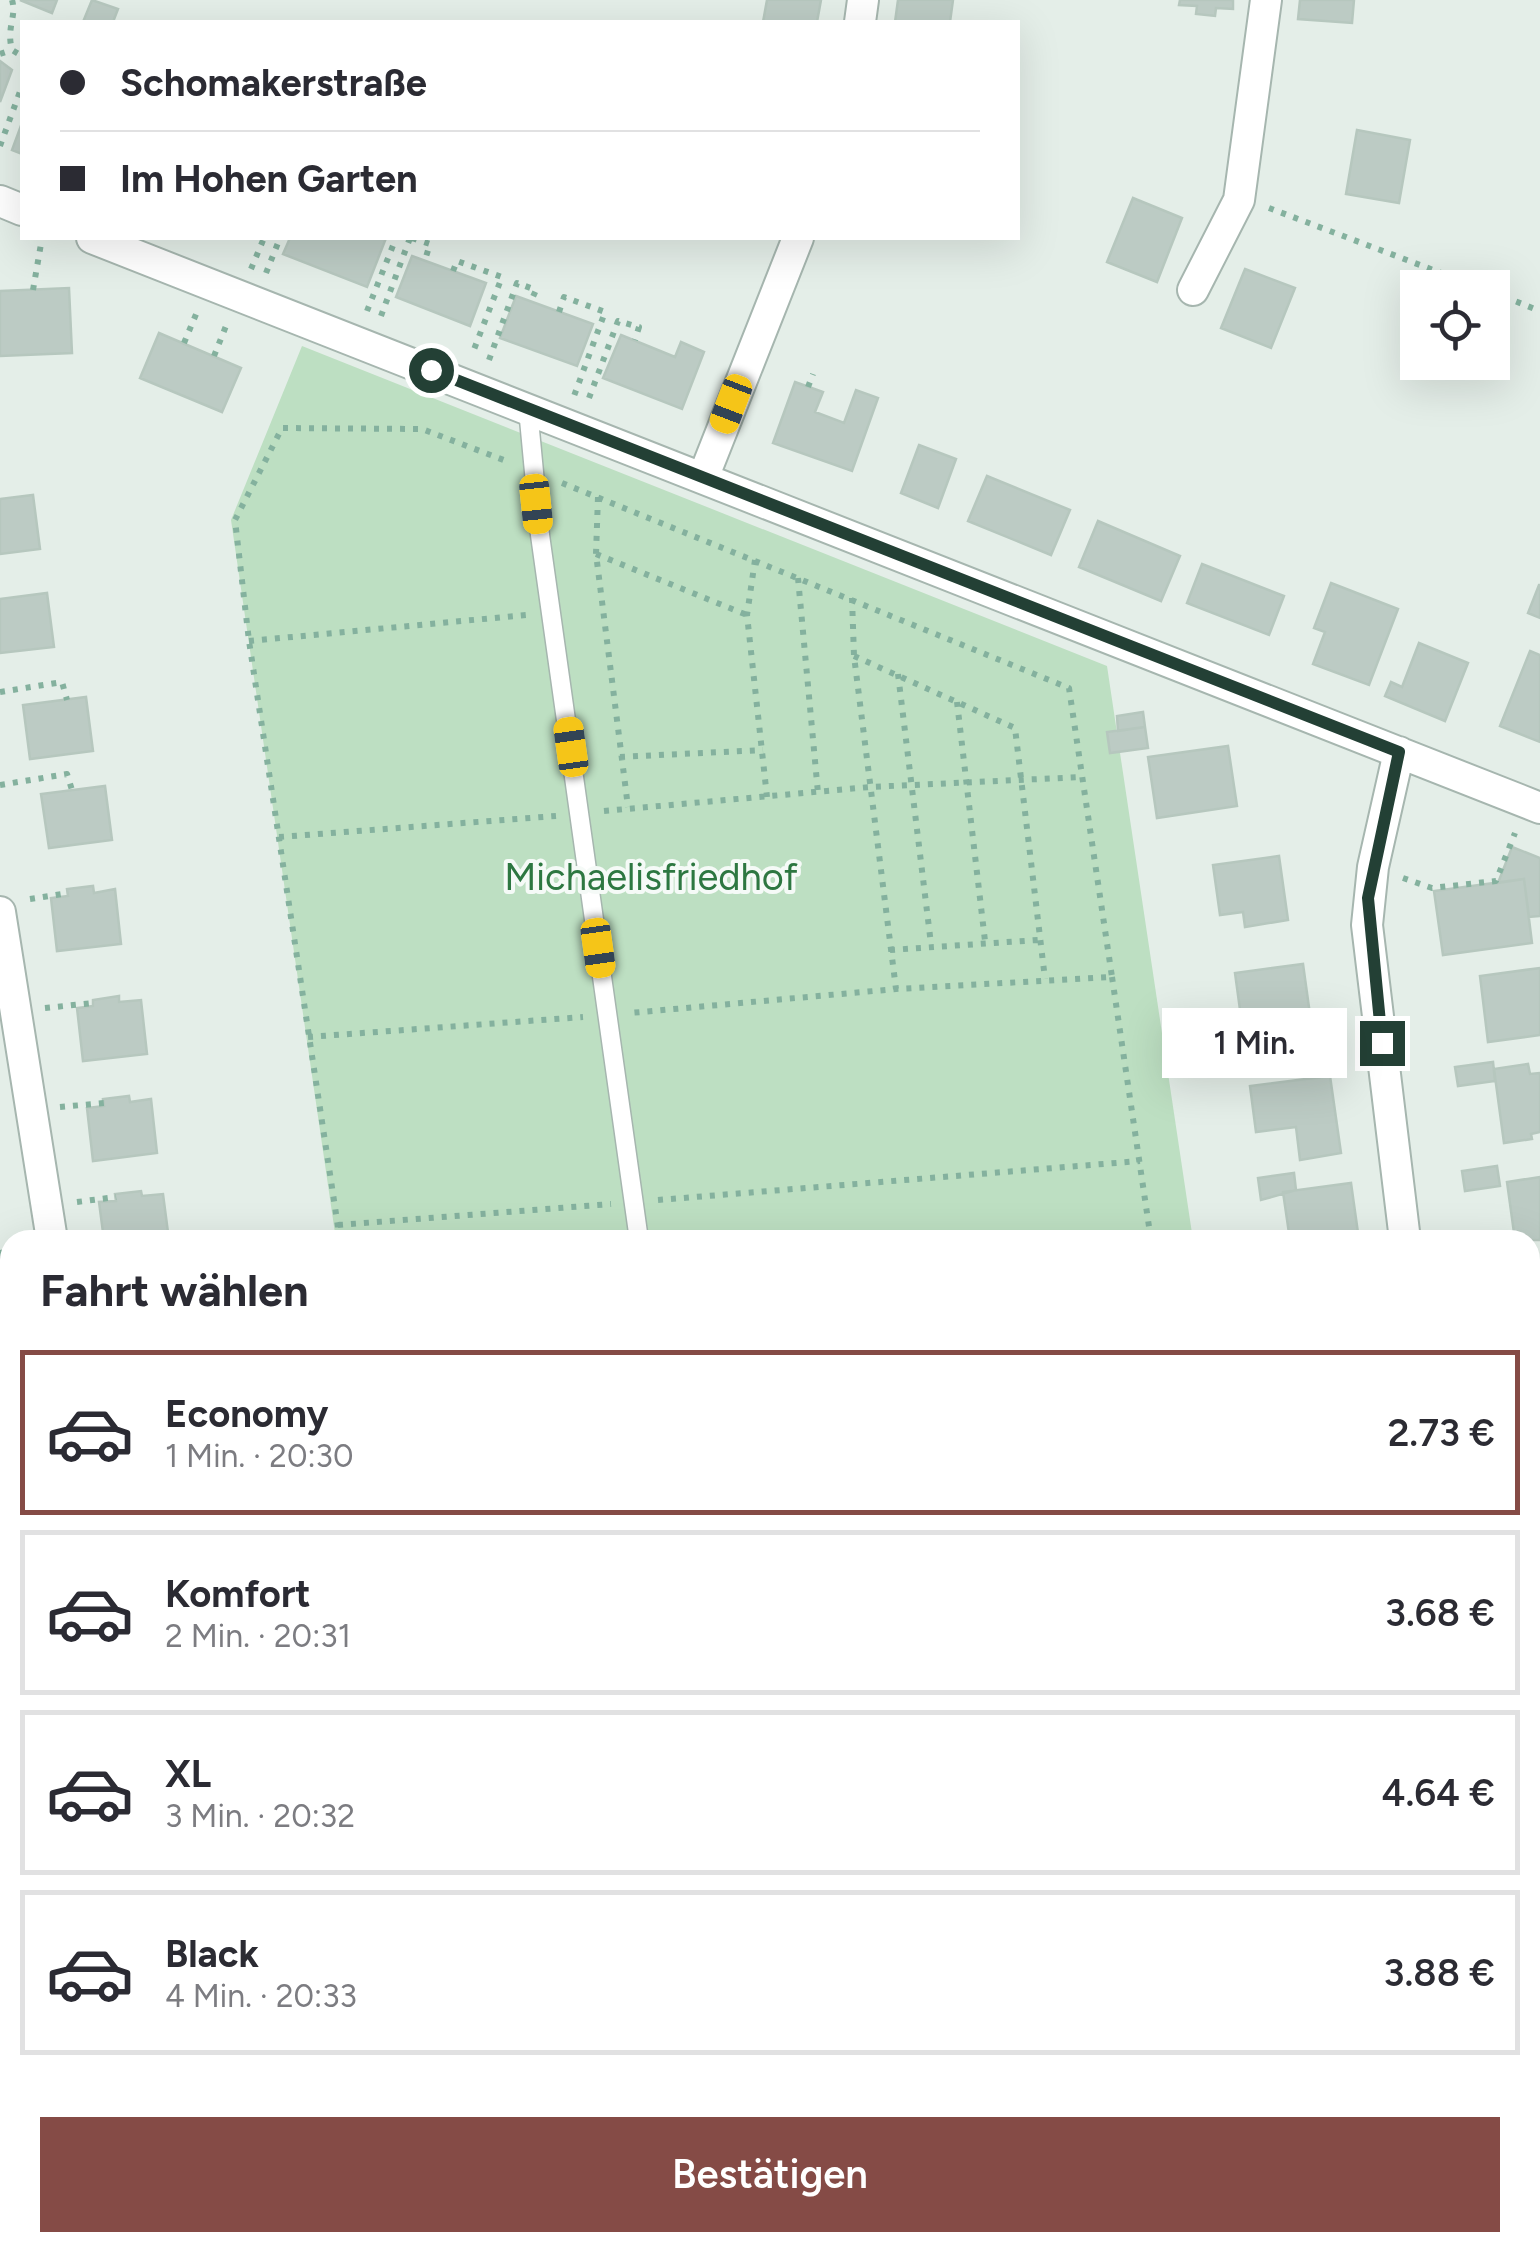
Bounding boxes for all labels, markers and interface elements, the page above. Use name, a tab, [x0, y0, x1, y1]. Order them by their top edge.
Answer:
text: Schomakerstraße	[120, 60, 427, 106]
text: Im Hohen Garten	[120, 156, 418, 202]
map controls	[1400, 270, 1510, 380]
button: locate	[1400, 270, 1510, 380]
route start	[409, 348, 454, 393]
car	[706, 371, 756, 437]
car	[518, 473, 554, 535]
car	[552, 715, 590, 779]
park label: Michaelisfriedhof	[504, 854, 798, 900]
car	[579, 916, 617, 980]
callout: 1 Min.	[1162, 1008, 1347, 1078]
route end	[1360, 1021, 1405, 1066]
text: 1 Min.	[1214, 1024, 1295, 1062]
text: Fahrt wählen	[40, 1263, 309, 1317]
icon: car	[45, 1388, 135, 1478]
text: Economy	[165, 1391, 328, 1437]
text: 2.73 €	[1388, 1410, 1495, 1456]
text: 1 Min. · 20:30	[165, 1437, 353, 1475]
icon: car	[45, 1568, 135, 1658]
text: Komfort	[165, 1571, 311, 1617]
text: 3.68 €	[1385, 1590, 1495, 1636]
text: 2 Min. · 20:31	[165, 1617, 351, 1655]
icon: car	[45, 1748, 135, 1838]
text: XL	[165, 1751, 211, 1797]
text: 4.64 €	[1382, 1770, 1495, 1816]
text: 3 Min. · 20:32	[165, 1797, 355, 1835]
icon: car	[45, 1928, 135, 2018]
text: Black	[165, 1931, 259, 1977]
text: 3.88 €	[1384, 1950, 1495, 1996]
text: 4 Min. · 20:33	[165, 1977, 357, 2015]
button: Bestätigen	[40, 2117, 1500, 2232]

